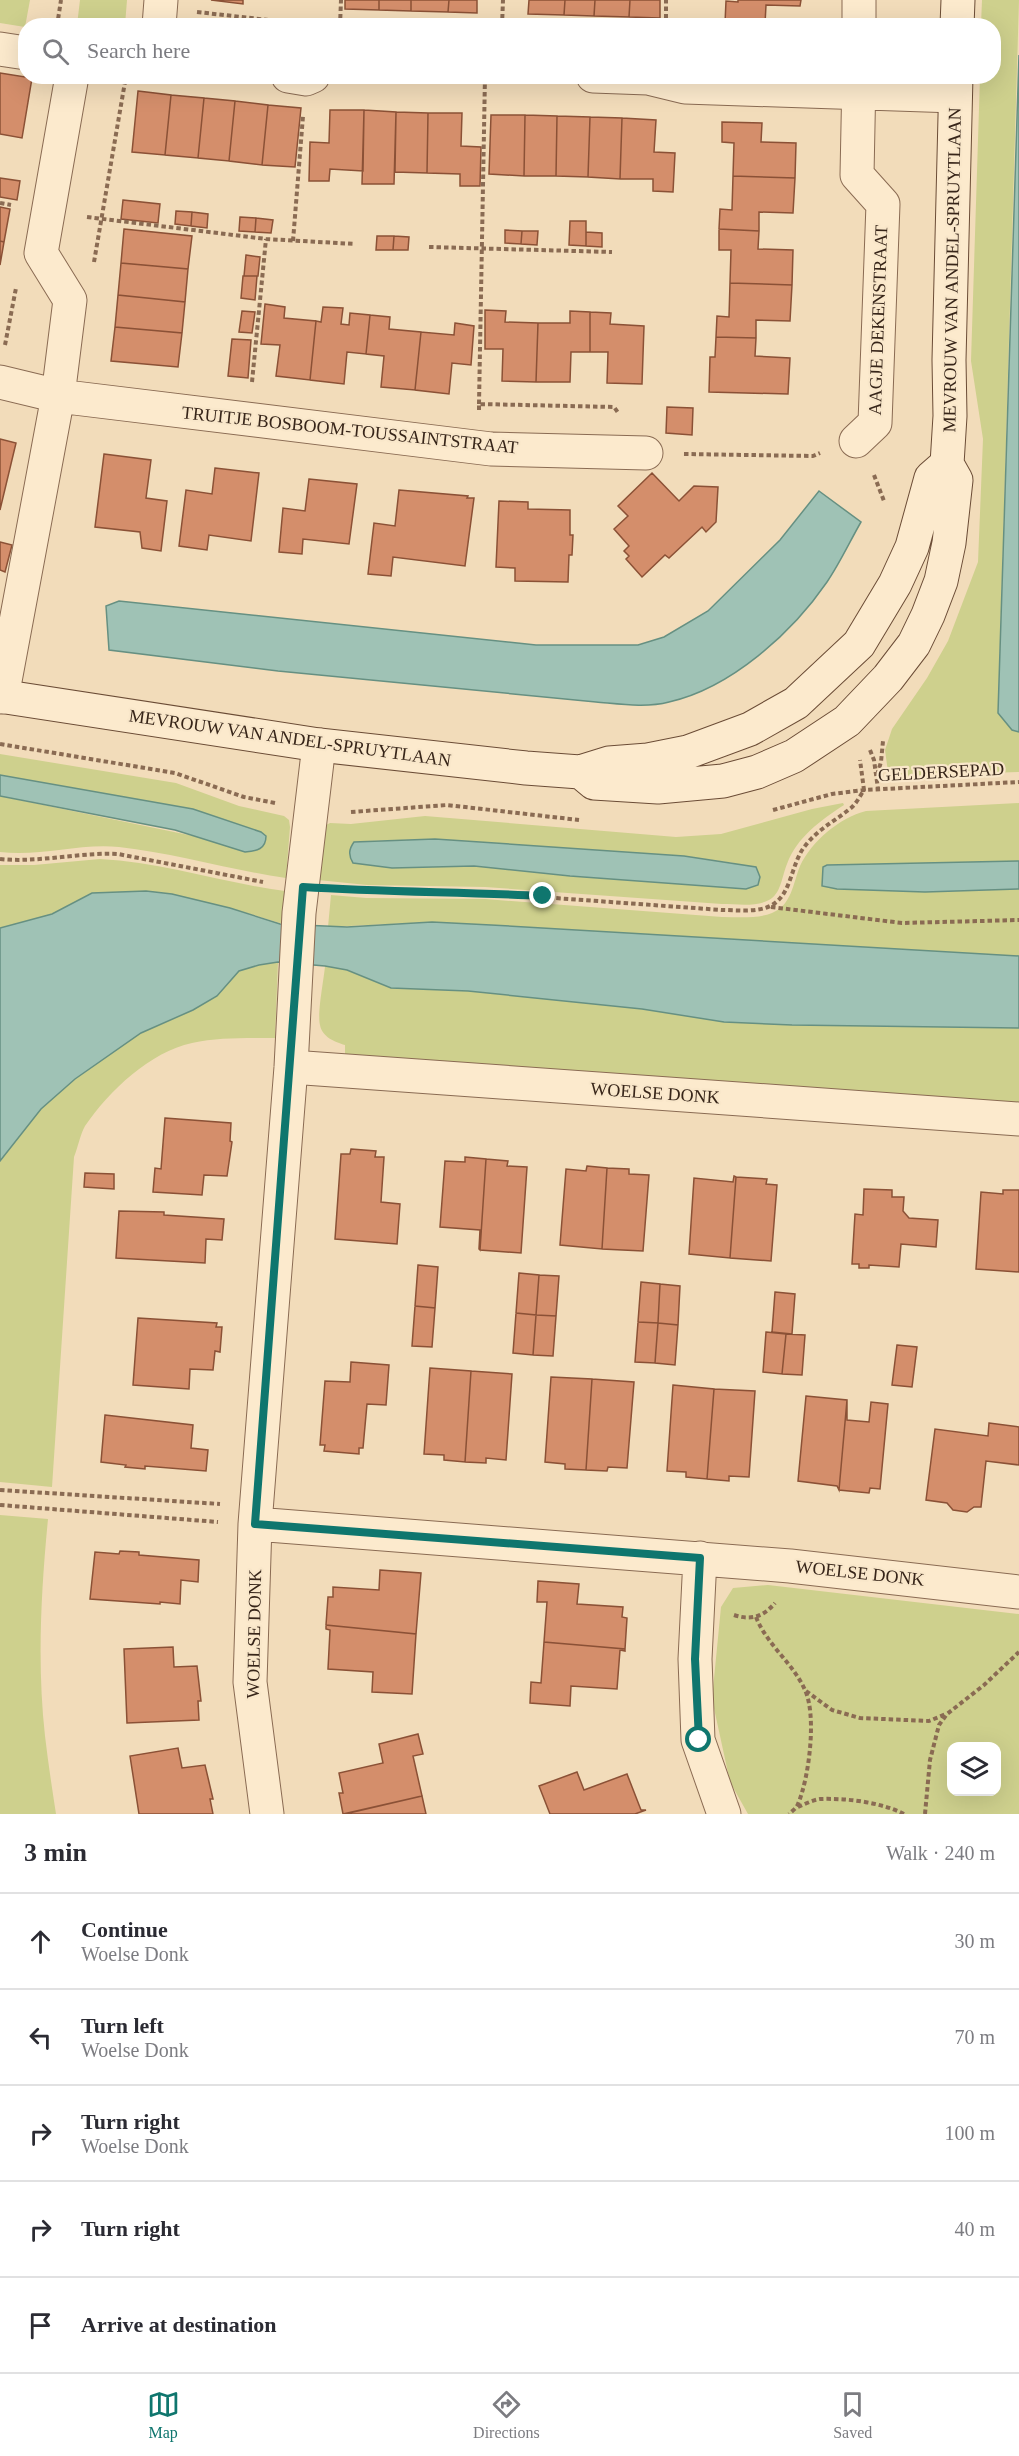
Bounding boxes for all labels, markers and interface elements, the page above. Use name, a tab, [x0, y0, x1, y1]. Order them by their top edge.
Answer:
search box	[18, 18, 1001, 84]
icon: search	[39, 35, 72, 68]
text: Search here	[87, 38, 190, 63]
street label: MEVROUW VAN ANDEL-SPRUYTLAAN	[939, 107, 965, 433]
street label: AAGJE DEKENSTRAAT	[865, 224, 891, 416]
street label: TRUITJE BOSBOOM-TOUSSAINTSTRAAT	[181, 402, 519, 458]
street label: MEVROUW VAN ANDEL-SPRUYTLAAN	[128, 705, 452, 771]
street label: GELDERSEPAD	[877, 759, 1005, 785]
route end	[529, 882, 555, 908]
street label: WOELSE DONK	[590, 1079, 720, 1107]
street label: WOELSE DONK	[795, 1556, 925, 1590]
street label: WOELSE DONK	[243, 1569, 265, 1699]
route start	[685, 1726, 711, 1752]
map controls	[947, 1742, 1001, 1796]
button: layers	[947, 1742, 1001, 1796]
text: 3 min	[24, 1838, 87, 1867]
text: Walk · 240 m	[886, 1842, 995, 1864]
text: Continue	[81, 1917, 168, 1942]
icon: ahead	[24, 1925, 57, 1958]
text: 30 m	[954, 1930, 995, 1952]
text: Woelse Donk	[81, 1943, 189, 1965]
text: Turn left	[81, 2013, 164, 2038]
icon: left	[24, 2021, 57, 2054]
text: 70 m	[954, 2026, 995, 2048]
text: Woelse Donk	[81, 2039, 189, 2061]
text: Turn right	[81, 2109, 180, 2134]
icon: right	[24, 2117, 57, 2150]
text: 100 m	[944, 2122, 995, 2144]
text: Woelse Donk	[81, 2135, 189, 2157]
icon: right	[24, 2213, 57, 2246]
text: Turn right	[81, 2216, 180, 2241]
text: 40 m	[954, 2218, 995, 2240]
icon: arrive	[24, 2309, 57, 2342]
text: Arrive at destination	[81, 2312, 277, 2337]
tab: Map	[147, 2388, 180, 2442]
tab: Directions	[473, 2388, 540, 2442]
tab: Saved	[833, 2388, 872, 2442]

